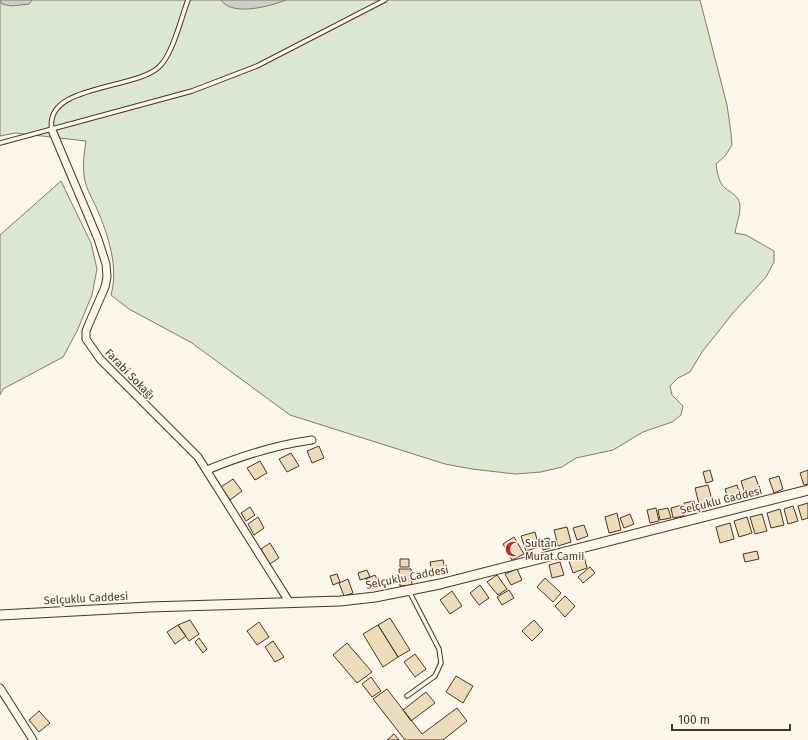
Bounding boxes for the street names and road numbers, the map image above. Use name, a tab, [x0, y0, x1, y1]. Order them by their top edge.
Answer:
street label: Farabi Sokağı	[102, 346, 157, 402]
street label: Selçuklu Caddesi	[679, 484, 764, 517]
street label: Selçuklu Caddesi	[364, 563, 450, 592]
street label: Selçuklu Caddesi	[44, 590, 128, 607]

